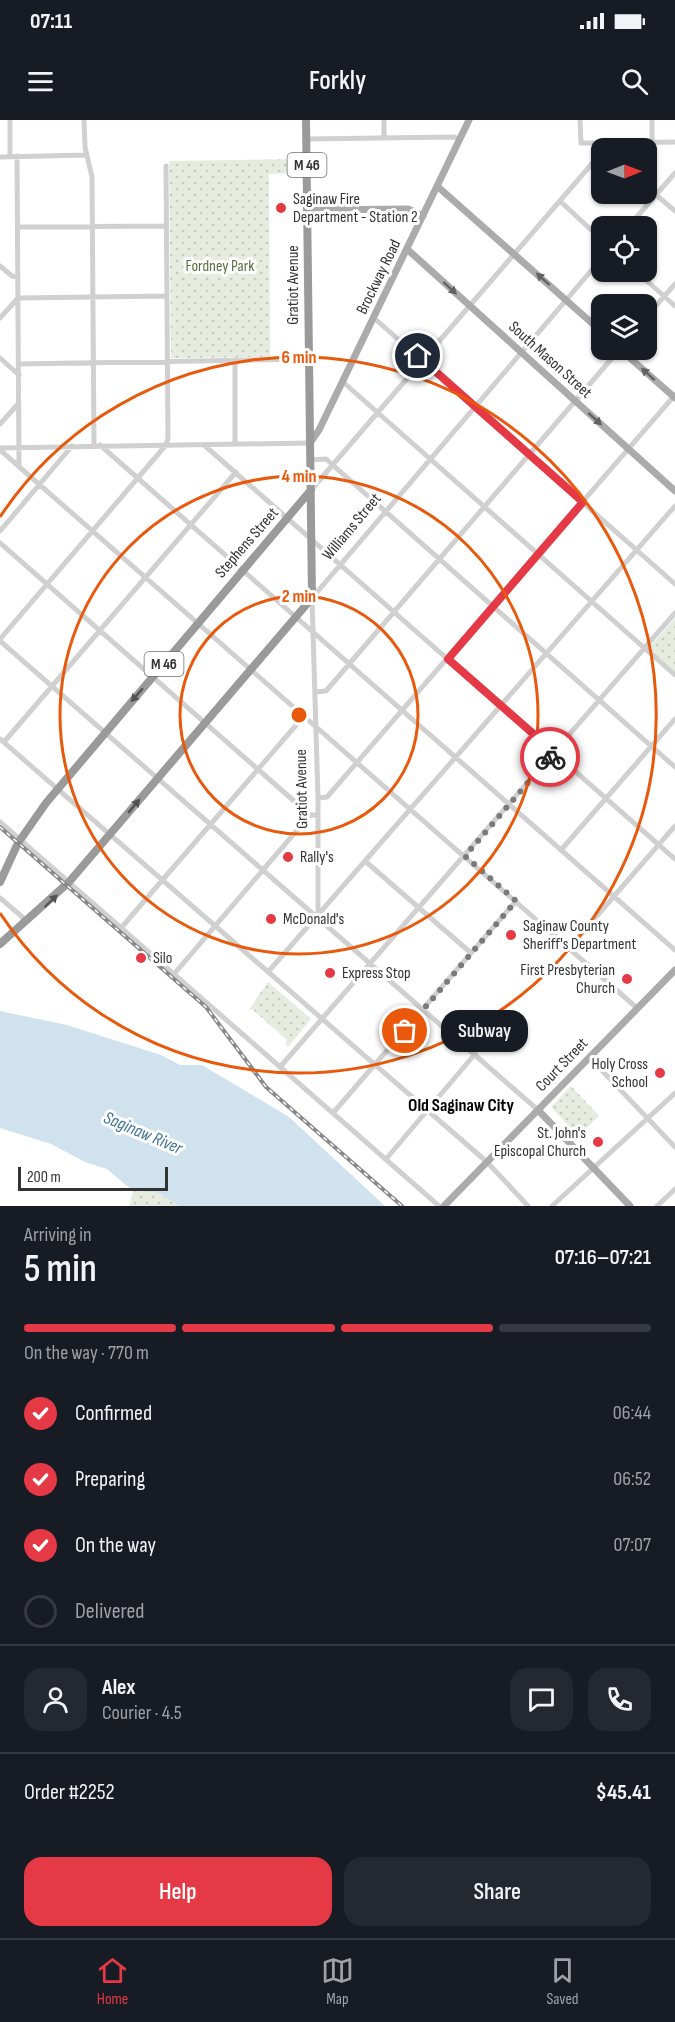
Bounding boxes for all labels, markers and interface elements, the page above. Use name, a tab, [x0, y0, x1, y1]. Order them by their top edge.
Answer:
text: 07:11	[30, 8, 72, 35]
icon: menu	[24, 65, 57, 98]
text: Forkly	[309, 65, 366, 97]
icon: search	[618, 65, 651, 98]
north arrow	[591, 138, 657, 204]
map controls	[591, 138, 657, 360]
road number: M 46	[288, 153, 326, 177]
place label: Saginaw Fire Department - Station 2	[293, 190, 418, 227]
marker: Saginaw Fire Department - Station 2	[274, 201, 288, 215]
button: locate	[591, 216, 657, 282]
street label: Brockway Road	[353, 237, 405, 317]
street label: Gratiot Avenue	[284, 245, 303, 325]
park label: Fordney Park	[186, 257, 254, 276]
one-way arrow	[535, 272, 550, 286]
one-way arrow	[443, 281, 458, 295]
button: layers	[591, 294, 657, 360]
street label: South Mason Street	[504, 318, 596, 402]
pin	[392, 330, 443, 381]
icon: home	[401, 339, 434, 372]
text: 6 min	[282, 347, 316, 368]
one-way arrow	[641, 368, 656, 381]
one-way arrow	[587, 412, 602, 425]
text: 4 min	[282, 466, 316, 487]
street label: Williams Street	[319, 490, 385, 564]
street label: Stephens Street	[211, 504, 283, 582]
text: 2 min	[282, 586, 316, 607]
road number: M 46	[144, 652, 184, 676]
one-way arrow	[131, 687, 144, 703]
centre of rings	[289, 705, 309, 725]
courier	[520, 727, 580, 787]
icon: bike	[534, 741, 567, 774]
street label: Gratiot Avenue	[292, 749, 312, 829]
one-way arrow	[127, 799, 140, 814]
place label: Rally's	[300, 848, 334, 867]
marker: Rally's	[281, 850, 295, 864]
one-way arrow	[44, 894, 58, 908]
place label: McDonald's	[283, 910, 345, 929]
marker: McDonald's	[264, 912, 278, 926]
place label: Saginaw County Sheriff's Department	[523, 917, 636, 954]
marker: Saginaw County Sheriff's Department	[504, 928, 518, 942]
place label: Silo	[153, 949, 172, 968]
marker: Silo	[134, 951, 148, 965]
place label: First Presbyterian Church	[520, 961, 615, 998]
place label: Express Stop	[342, 964, 411, 983]
marker: Express Stop	[323, 966, 337, 980]
marker: First Presbyterian Church	[620, 972, 634, 986]
pin	[379, 1005, 430, 1056]
callout: Subway	[441, 1010, 528, 1052]
icon: bag	[388, 1014, 421, 1047]
text: Subway	[458, 1019, 511, 1043]
street label: Court Street	[532, 1034, 592, 1096]
place label: Holy Cross School	[592, 1055, 648, 1092]
marker: Holy Cross School	[653, 1066, 667, 1080]
district label: Old Saginaw City	[408, 1095, 514, 1116]
water label: Saginaw River	[101, 1107, 186, 1159]
place label: St. John's Episcopal Church	[494, 1124, 586, 1161]
marker: St. John's Episcopal Church	[591, 1135, 605, 1149]
scale bar	[18, 1164, 168, 1192]
text: 200 m	[27, 1168, 61, 1187]
text: Arriving in	[24, 1223, 92, 1247]
text: 07:16–07:21	[555, 1244, 651, 1271]
text: 5 min	[24, 1246, 97, 1293]
text: On the way · 770 m	[24, 1341, 149, 1365]
icon: check	[24, 1397, 57, 1430]
text: Confirmed	[75, 1400, 152, 1427]
text: 06:44	[613, 1401, 651, 1425]
icon: check	[24, 1463, 57, 1496]
text: Preparing	[75, 1466, 145, 1493]
text: 06:52	[613, 1467, 651, 1491]
icon: check	[24, 1529, 57, 1562]
text: On the way	[75, 1532, 156, 1559]
text: 07:07	[614, 1533, 651, 1557]
text: Delivered	[75, 1598, 144, 1625]
button: person	[24, 1668, 87, 1731]
button: chat	[510, 1668, 573, 1731]
button: phone	[588, 1668, 651, 1731]
text: Alex	[102, 1674, 135, 1701]
text: Courier · 4.5	[102, 1701, 182, 1725]
text: Order #2252	[24, 1779, 115, 1806]
text: $45.41	[596, 1779, 651, 1806]
button: Help	[24, 1857, 332, 1926]
button: Share	[344, 1857, 651, 1926]
tab: Home	[96, 1954, 129, 2009]
tab: Map	[321, 1954, 354, 2009]
tab: Saved	[546, 1954, 579, 2009]

